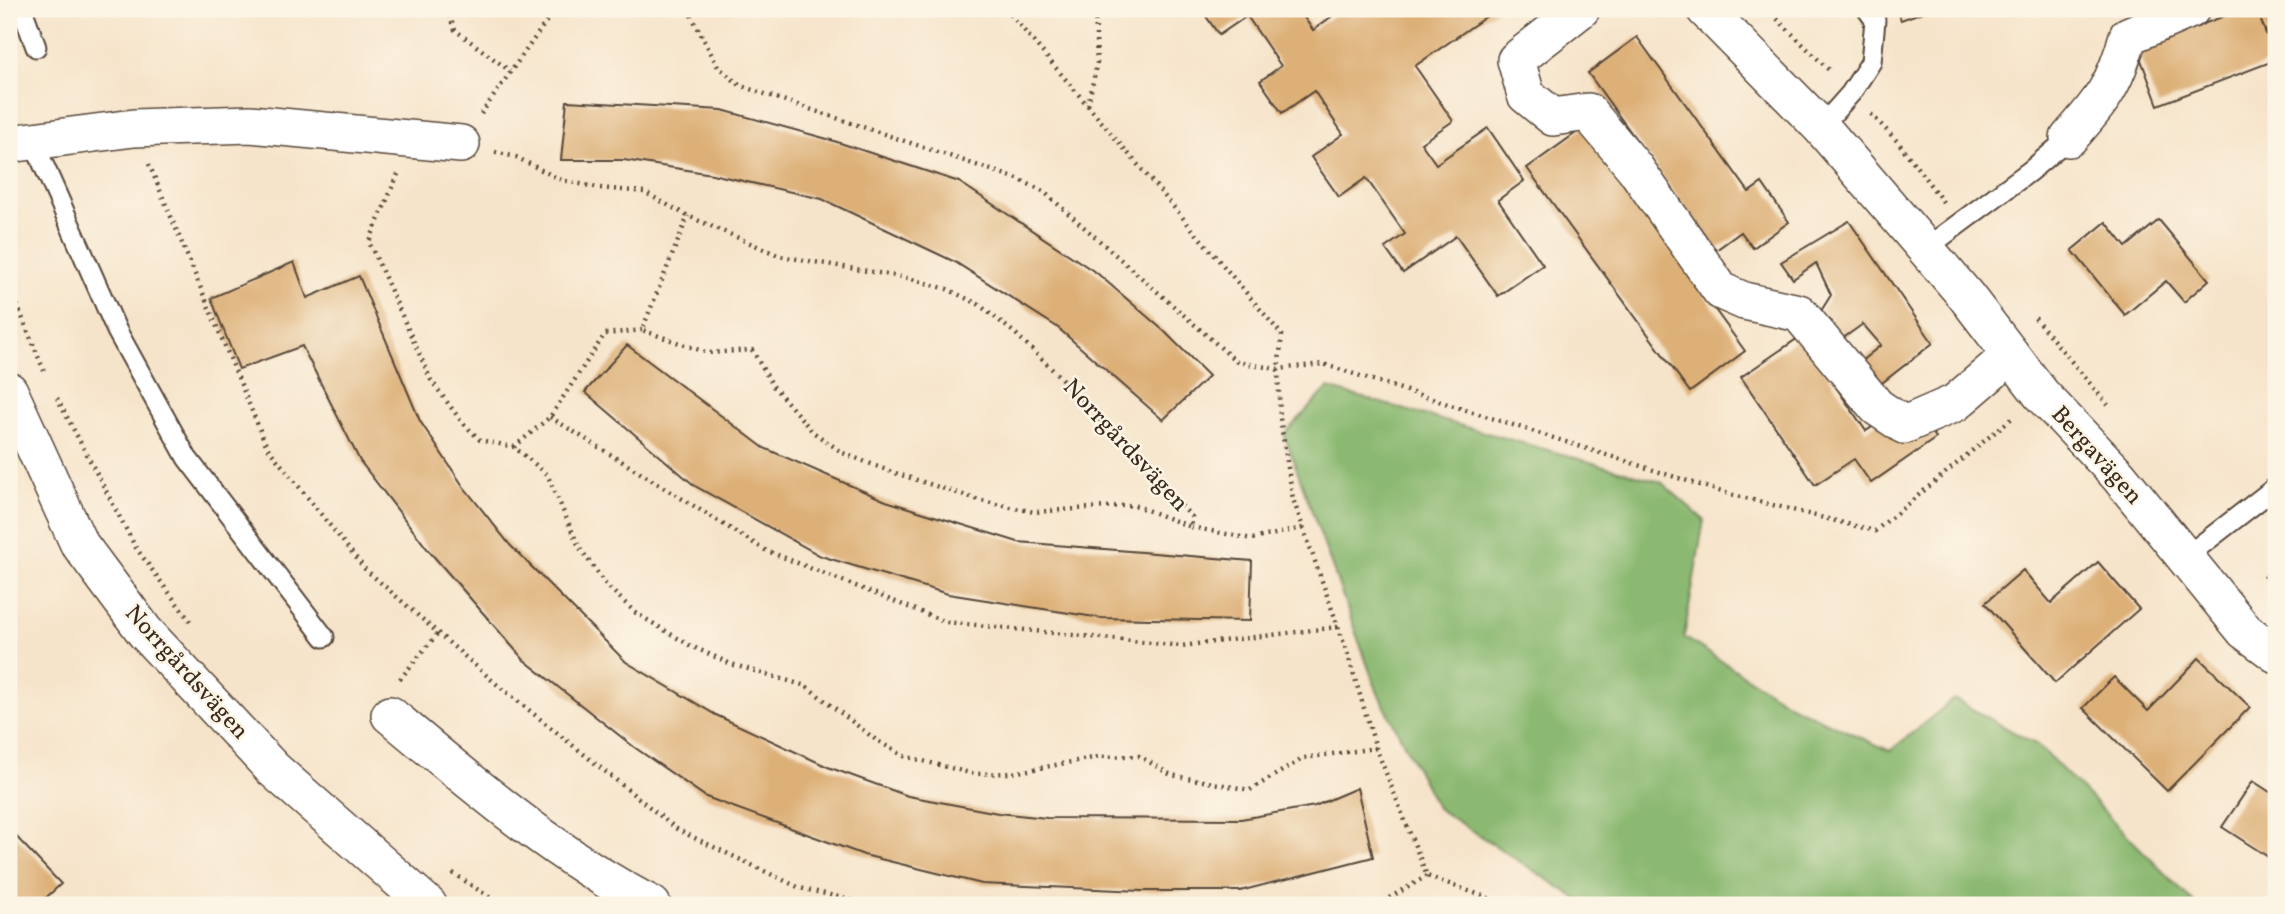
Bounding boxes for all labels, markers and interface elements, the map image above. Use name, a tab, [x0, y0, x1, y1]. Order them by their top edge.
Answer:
street label: Norrgårdsvägen	[1054, 372, 1196, 520]
street label: Bergavägen	[2042, 399, 2150, 513]
street label: Norrgårdsvägen	[116, 598, 256, 748]

